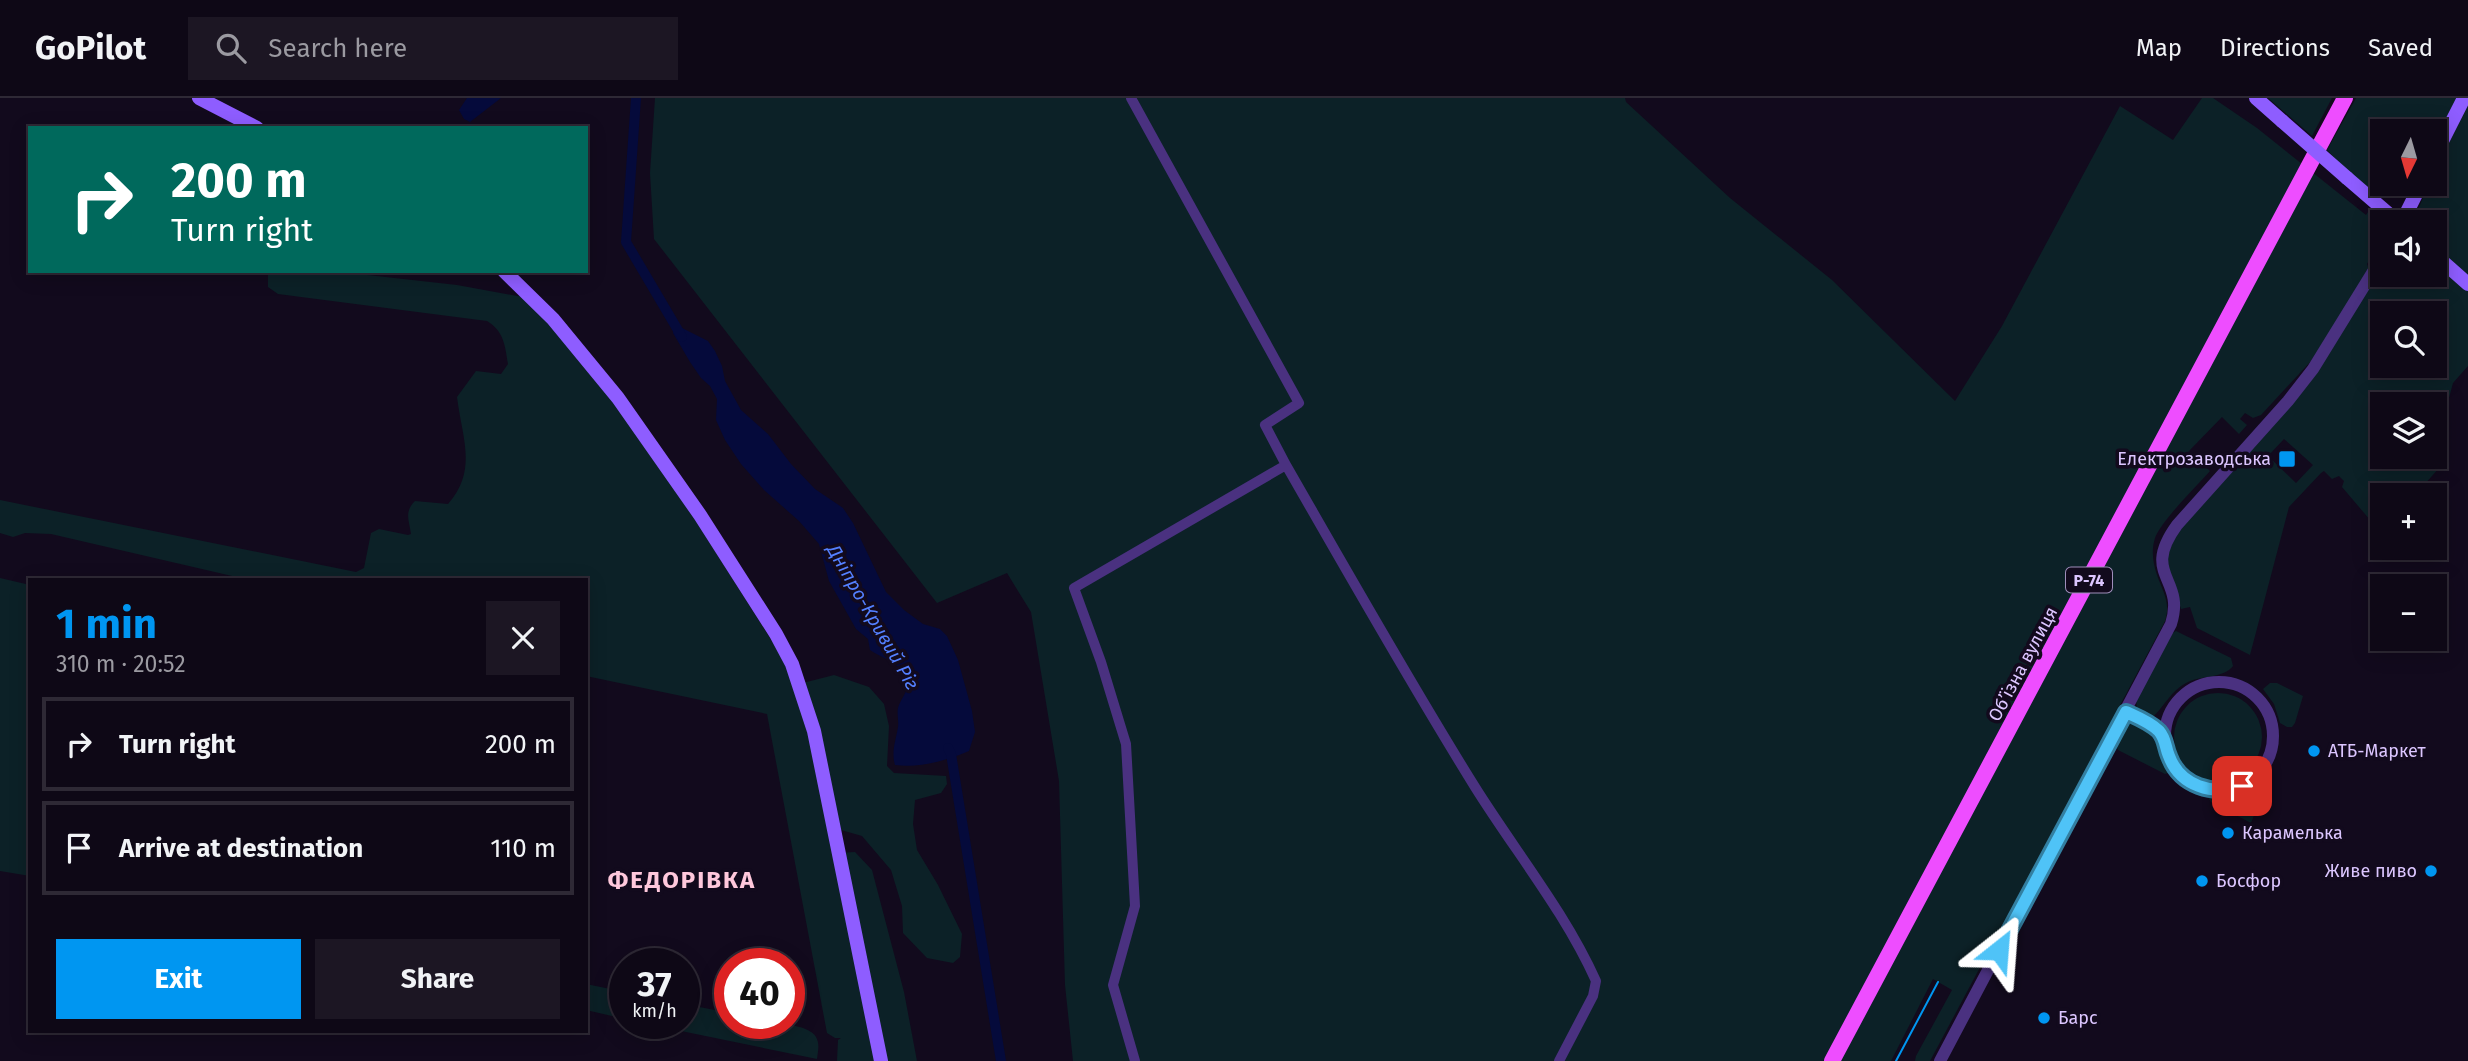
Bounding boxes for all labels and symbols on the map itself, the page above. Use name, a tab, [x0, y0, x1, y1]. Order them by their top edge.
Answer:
north arrow	[2370, 119, 2446, 196]
place label: Електрозаводська	[2117, 448, 2271, 470]
marker: Електрозаводська	[2277, 449, 2297, 469]
water label: Дніпро-Кривий Ріг	[821, 539, 924, 694]
road number: Р-74	[2066, 568, 2112, 593]
street label: Обʼїзна вулиця	[1984, 603, 2062, 725]
place label: АТБ-Маркет	[2328, 740, 2426, 762]
marker: АТБ-Маркет	[2306, 743, 2322, 759]
pin	[2212, 756, 2272, 816]
place label: Карамелька	[2242, 822, 2343, 844]
marker: Карамелька	[2220, 825, 2236, 841]
place label: Живе пиво	[2325, 860, 2417, 882]
marker: Живе пиво	[2423, 863, 2439, 879]
district label: ФЕДОРІВКА	[608, 866, 756, 894]
place label: Босфор	[2216, 870, 2281, 892]
marker: Босфор	[2194, 873, 2210, 889]
position arrow	[1962, 913, 2036, 987]
speed limit sign: 40	[714, 948, 805, 1039]
place label: Барс	[2058, 1007, 2098, 1029]
marker: Барс	[2036, 1010, 2052, 1026]

